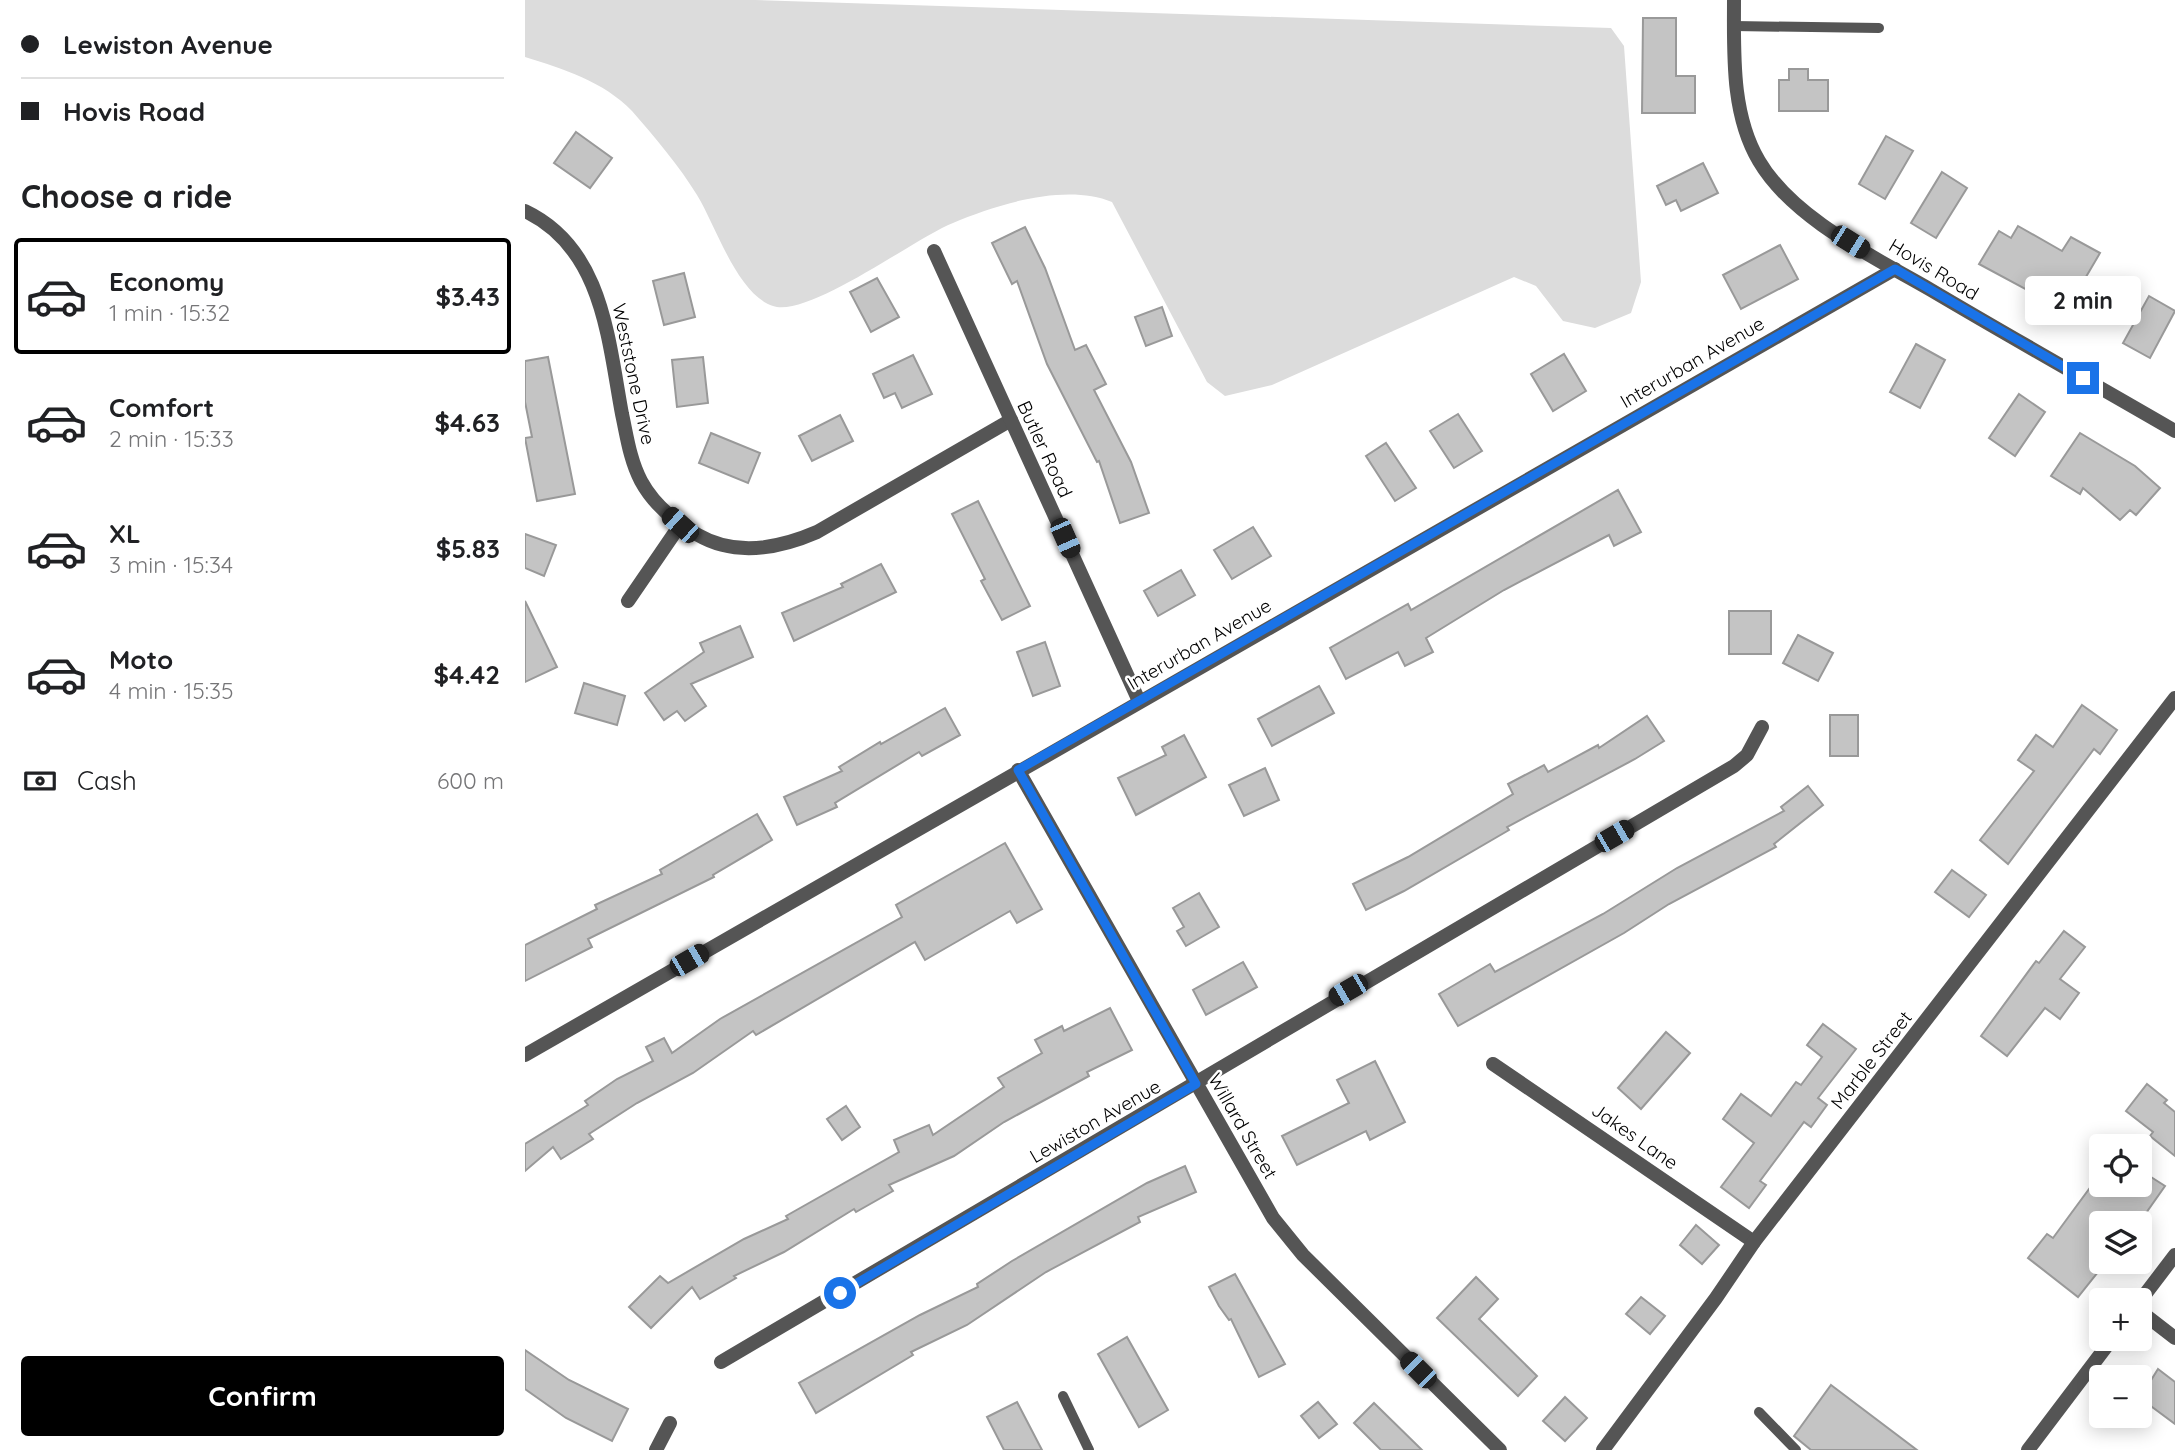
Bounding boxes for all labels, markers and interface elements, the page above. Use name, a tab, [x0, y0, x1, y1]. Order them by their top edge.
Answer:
text: Lewiston Avenue	[63, 28, 273, 61]
text: Hovis Road	[63, 95, 205, 128]
text: Choose a ride	[21, 176, 233, 216]
car	[1827, 222, 1874, 262]
street label: Hovis Road	[1885, 233, 1983, 305]
icon: car	[25, 265, 88, 328]
text: Economy	[109, 265, 224, 298]
callout: 2 min	[2025, 276, 2141, 326]
text: $3.43	[436, 280, 500, 313]
text: 2 min	[2053, 286, 2113, 315]
text: 1 min · 15:32	[109, 298, 230, 327]
street label: Weststone Drive	[607, 301, 661, 447]
street label: Interurban Avenue	[1616, 311, 1768, 413]
route end	[2067, 362, 2099, 394]
icon: car	[25, 391, 88, 454]
text: Comfort	[109, 391, 214, 424]
street label: Butler Road	[1012, 397, 1078, 501]
text: $4.63	[434, 406, 500, 439]
text: 2 min · 15:33	[109, 424, 234, 453]
car	[658, 503, 703, 547]
car	[1047, 515, 1084, 561]
icon: car	[25, 517, 88, 580]
text: XL	[109, 517, 141, 550]
text: $5.83	[436, 532, 500, 565]
text: 3 min · 15:34	[109, 550, 233, 579]
street label: Interurban Avenue	[1123, 593, 1275, 695]
icon: car	[25, 643, 88, 706]
text: Moto	[109, 643, 173, 676]
text: $4.42	[433, 658, 500, 691]
text: 4 min · 15:35	[109, 676, 234, 705]
icon: cash	[21, 762, 59, 800]
text: Cash	[77, 764, 137, 797]
text: 600 m	[437, 766, 504, 795]
car	[1591, 816, 1638, 856]
car	[666, 940, 713, 980]
car	[1325, 970, 1372, 1010]
street label: Marble Street	[1825, 1006, 1917, 1114]
street label: Willard Street	[1203, 1069, 1283, 1183]
street label: Lewiston Avenue	[1025, 1074, 1165, 1168]
street label: Jakes Lane	[1587, 1097, 1683, 1175]
map controls	[2089, 1134, 2152, 1428]
button: locate	[2089, 1134, 2152, 1197]
button: layers	[2089, 1211, 2152, 1274]
route start	[824, 1277, 856, 1309]
button: +	[2089, 1288, 2152, 1351]
car	[1396, 1348, 1441, 1392]
button: Confirm	[21, 1356, 504, 1436]
button: −	[2089, 1365, 2152, 1428]

